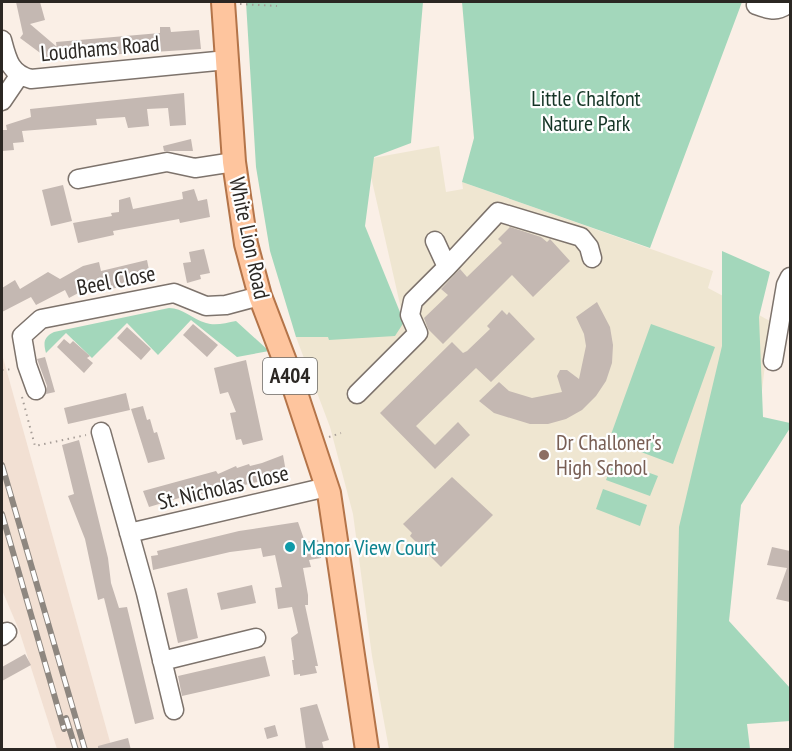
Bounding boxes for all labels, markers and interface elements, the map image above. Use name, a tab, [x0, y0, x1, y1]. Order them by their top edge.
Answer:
street label: Loudhams Road	[39, 29, 161, 67]
park label: Little Chalfont Nature Park	[531, 84, 641, 137]
street label: White Lion Road	[223, 174, 277, 302]
street label: Beel Close	[74, 259, 158, 301]
road number: A404	[263, 358, 317, 394]
place label: Dr Challoner's High School	[556, 428, 662, 481]
marker: Dr Challoner's High School	[537, 448, 551, 462]
street label: St. Nicholas Close	[155, 458, 291, 516]
place label: Manor View Court	[302, 533, 436, 561]
marker: Manor View Court	[283, 540, 297, 554]

